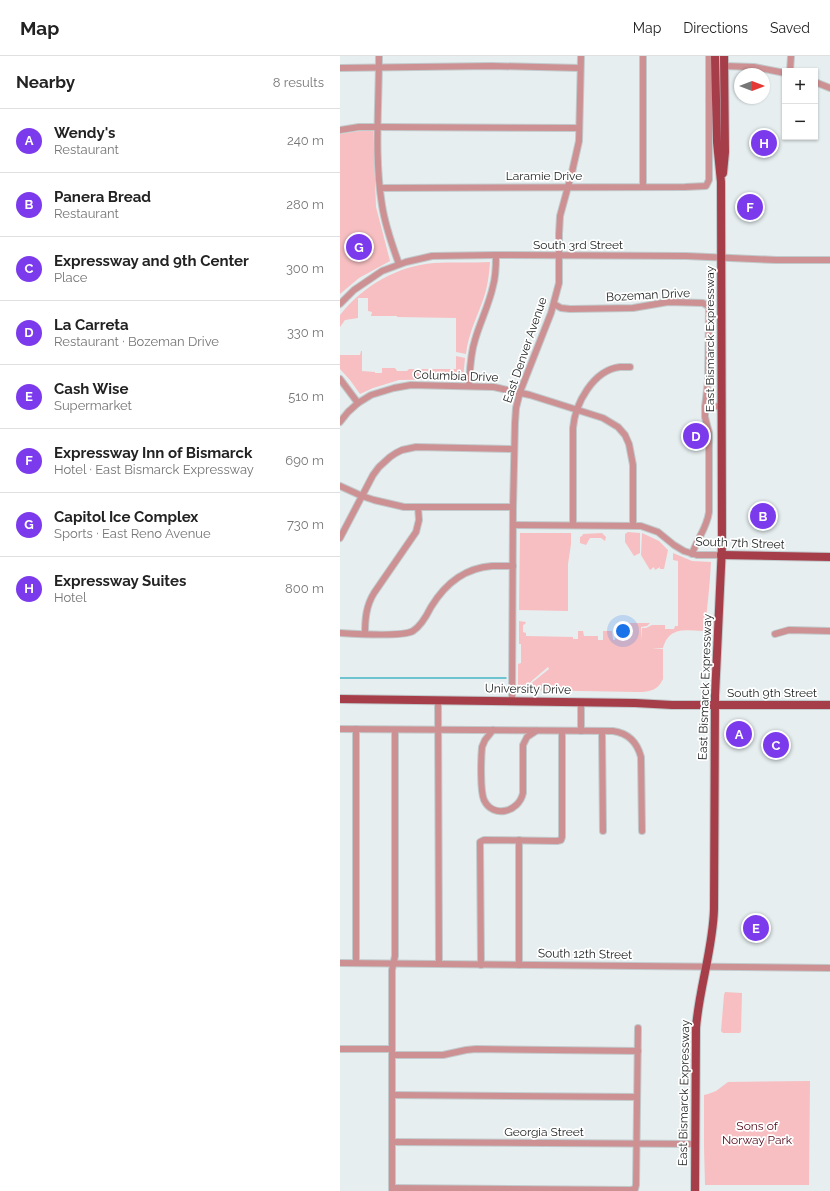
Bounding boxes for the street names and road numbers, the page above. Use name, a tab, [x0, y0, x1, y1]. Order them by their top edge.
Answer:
street label: Laramie Drive	[506, 169, 582, 183]
street label: South 3rd Street	[533, 238, 623, 252]
street label: East Bismarck Expressway	[703, 265, 717, 412]
street label: Bozeman Drive	[606, 286, 690, 304]
street label: East Denver Avenue	[500, 295, 550, 405]
street label: Columbia Drive	[413, 368, 499, 384]
street label: South 7th Street	[695, 534, 785, 552]
street label: East Bismarck Expressway	[695, 613, 715, 760]
street label: University Drive	[485, 681, 571, 697]
street label: South 9th Street	[727, 686, 817, 700]
street label: South 12th Street	[538, 946, 632, 962]
street label: East Bismarck Expressway	[676, 1019, 692, 1166]
street label: Georgia Street	[504, 1125, 584, 1139]

